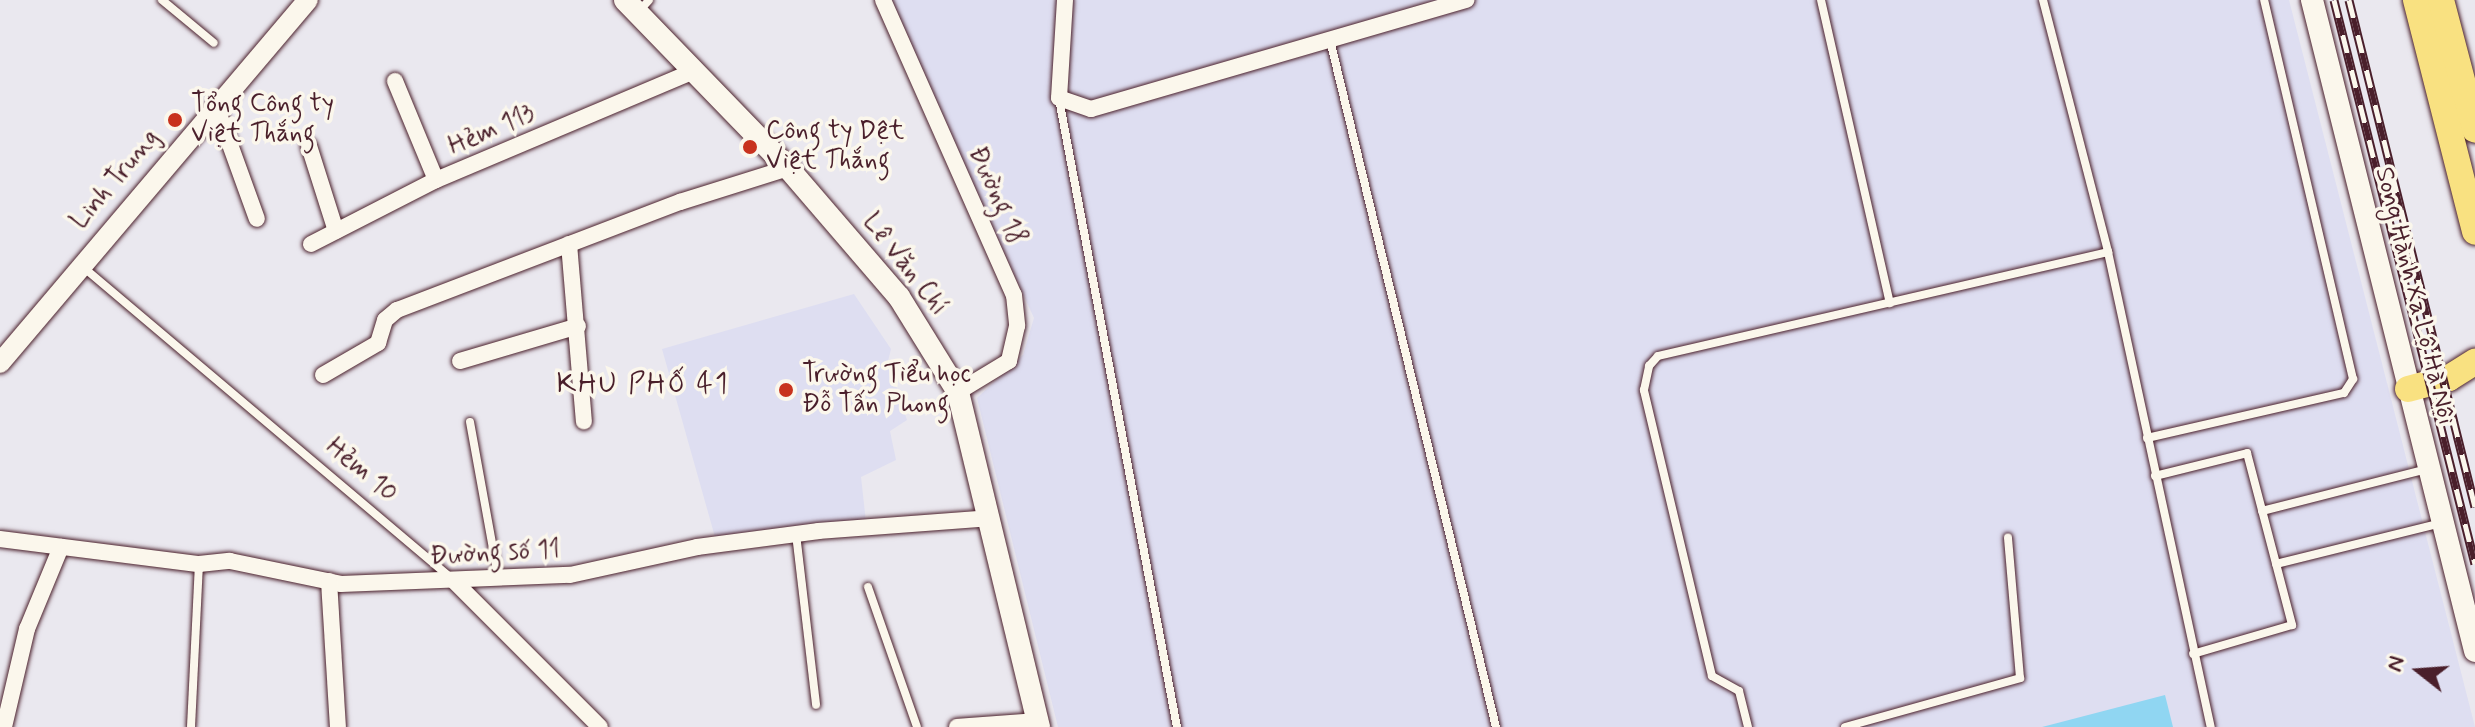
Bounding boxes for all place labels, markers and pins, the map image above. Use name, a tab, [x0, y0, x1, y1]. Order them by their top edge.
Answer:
place label: Tổng Công ty Việt Thắng	[191, 89, 340, 150]
marker: Tổng Công ty Việt Thắng	[166, 111, 184, 129]
place label: Công ty Dệt Việt Thắng	[766, 116, 909, 178]
marker: Công ty Dệt Việt Thắng	[741, 138, 759, 156]
place label: Trường Tiểu học Đỗ Tấn Phong	[802, 359, 968, 420]
marker: Trường Tiểu học Đỗ Tấn Phong	[777, 381, 795, 399]

